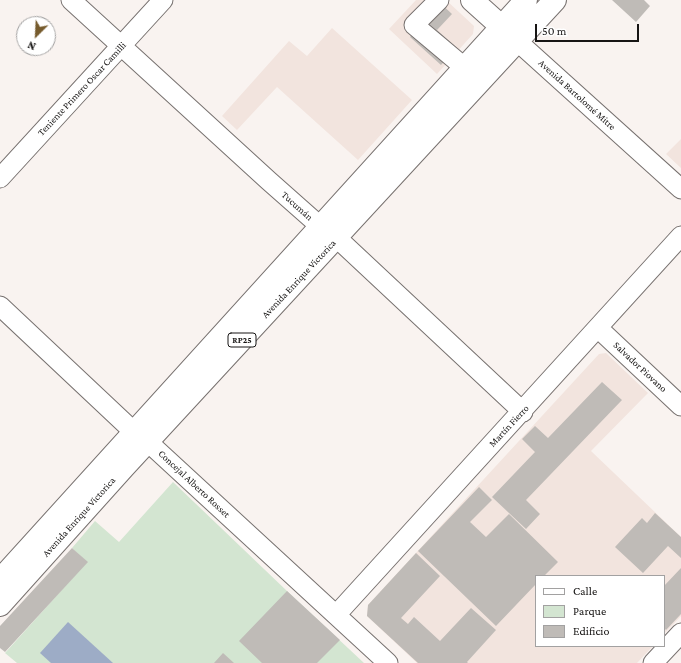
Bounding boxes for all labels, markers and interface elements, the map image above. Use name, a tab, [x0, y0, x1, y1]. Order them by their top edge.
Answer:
north arrow	[16, 16, 56, 56]
scale bar	[537, 16, 641, 42]
text: 50 m	[542, 24, 566, 38]
text: N	[26, 39, 37, 53]
street label: Teniente Primero Oscar Camilli	[35, 39, 129, 139]
street label: Avenida Bartolomé Mitre	[536, 57, 618, 133]
street label: Tucumán	[279, 189, 315, 223]
street label: Avenida Enrique Victorica	[259, 237, 339, 321]
road number: RP25	[228, 333, 256, 347]
street label: Salvador Piovano	[611, 339, 669, 395]
street label: Martín Fierro	[486, 402, 532, 450]
street label: Concejal Alberto Rosset	[156, 448, 232, 520]
street label: Avenida Enrique Victorica	[40, 475, 118, 559]
legend	[535, 575, 665, 647]
text: Calle	[573, 584, 597, 598]
text: Parque	[573, 604, 606, 618]
text: Edificio	[573, 624, 609, 638]

